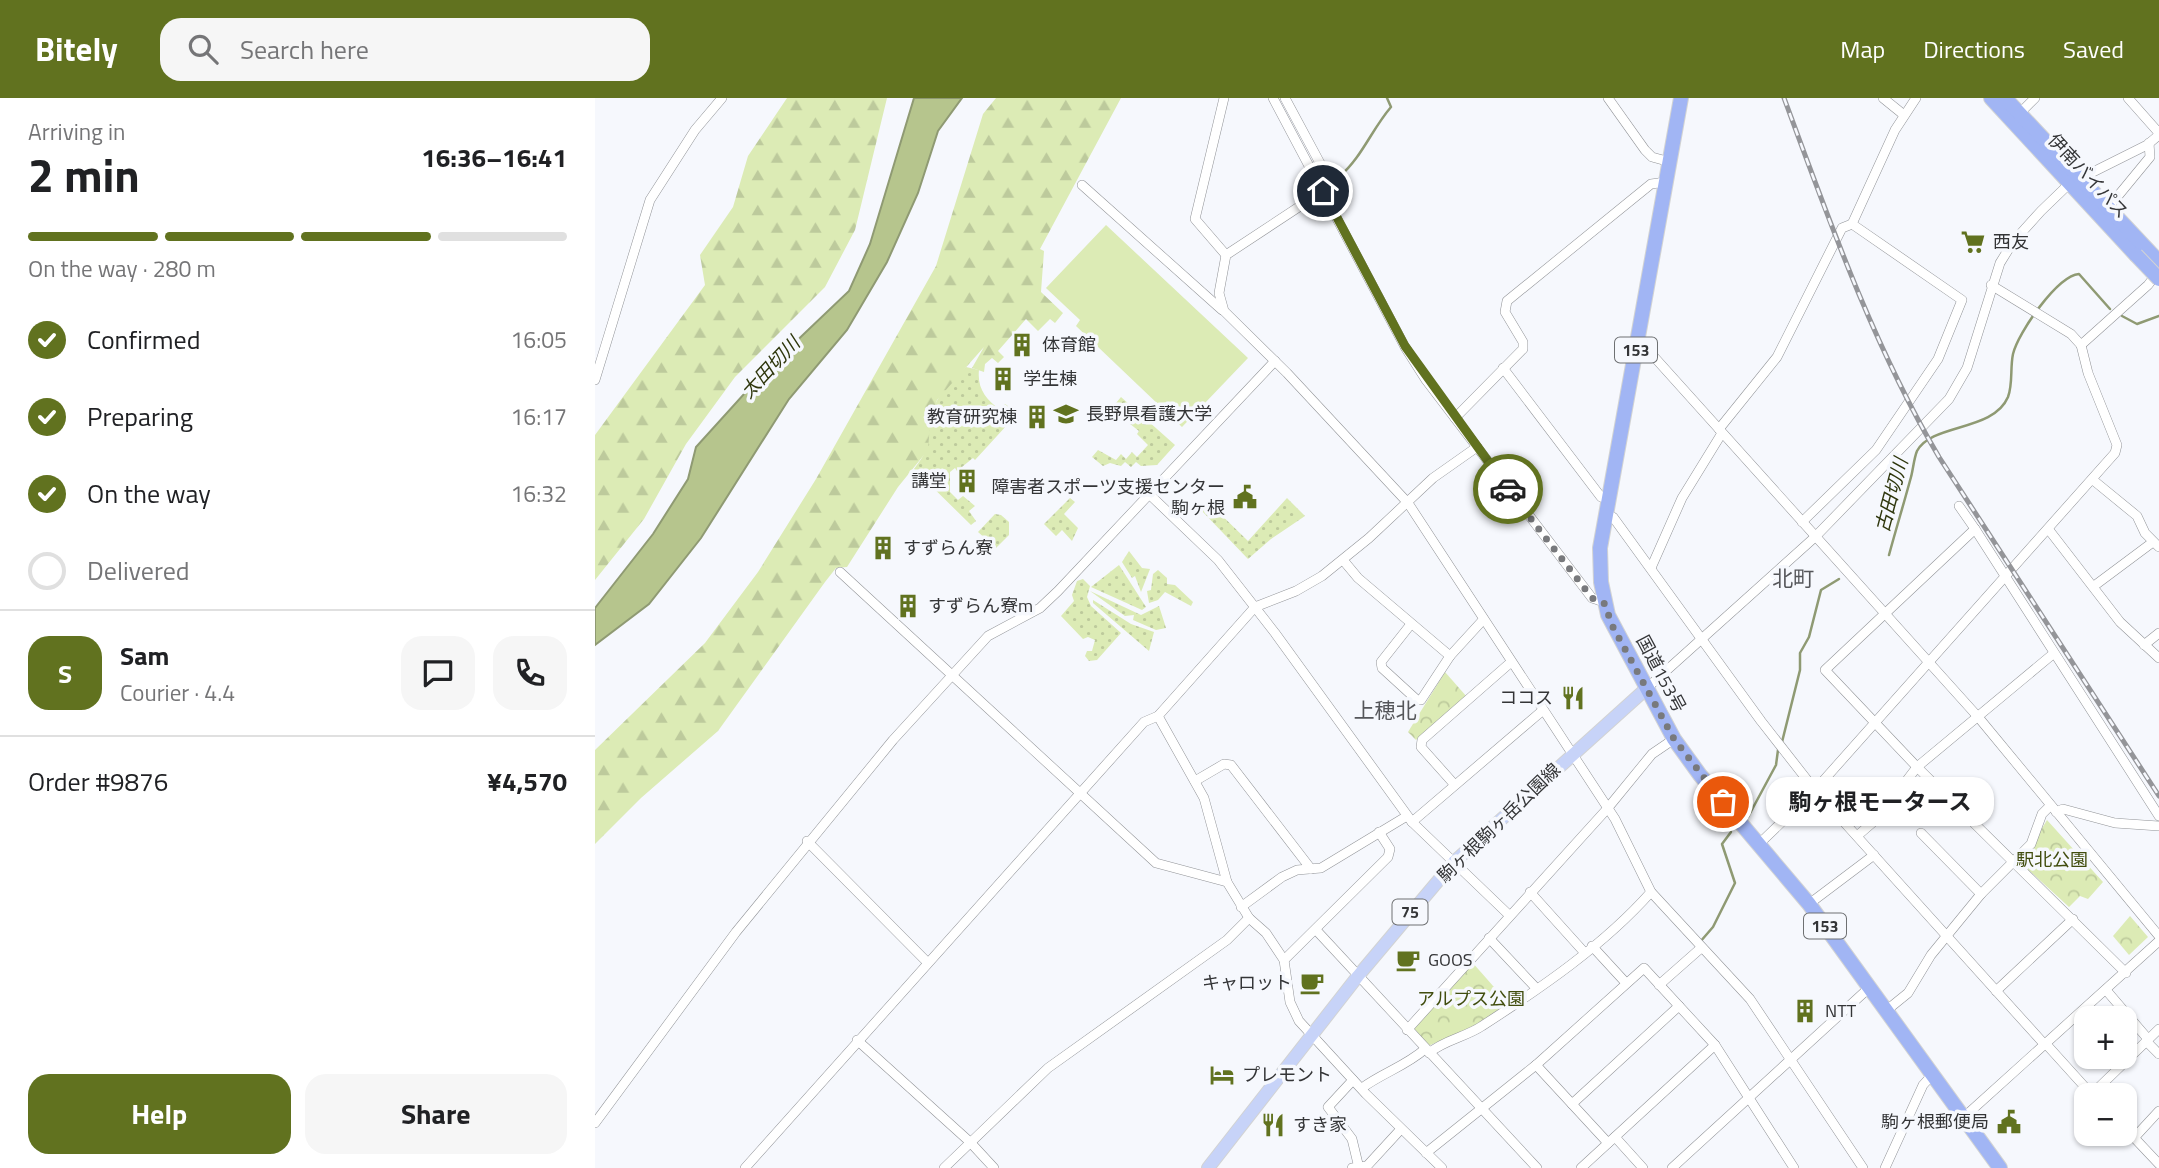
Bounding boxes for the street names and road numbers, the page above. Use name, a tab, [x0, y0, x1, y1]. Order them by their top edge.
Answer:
street label: 伊南バイパス	[2042, 127, 2135, 224]
road number: 153	[1615, 338, 1657, 362]
street label: 国道153号	[1630, 630, 1693, 717]
street label: 駒ヶ根駒ヶ岳公園線	[1431, 757, 1566, 889]
road number: 75	[1393, 900, 1427, 925]
road number: 153	[1804, 914, 1846, 939]

